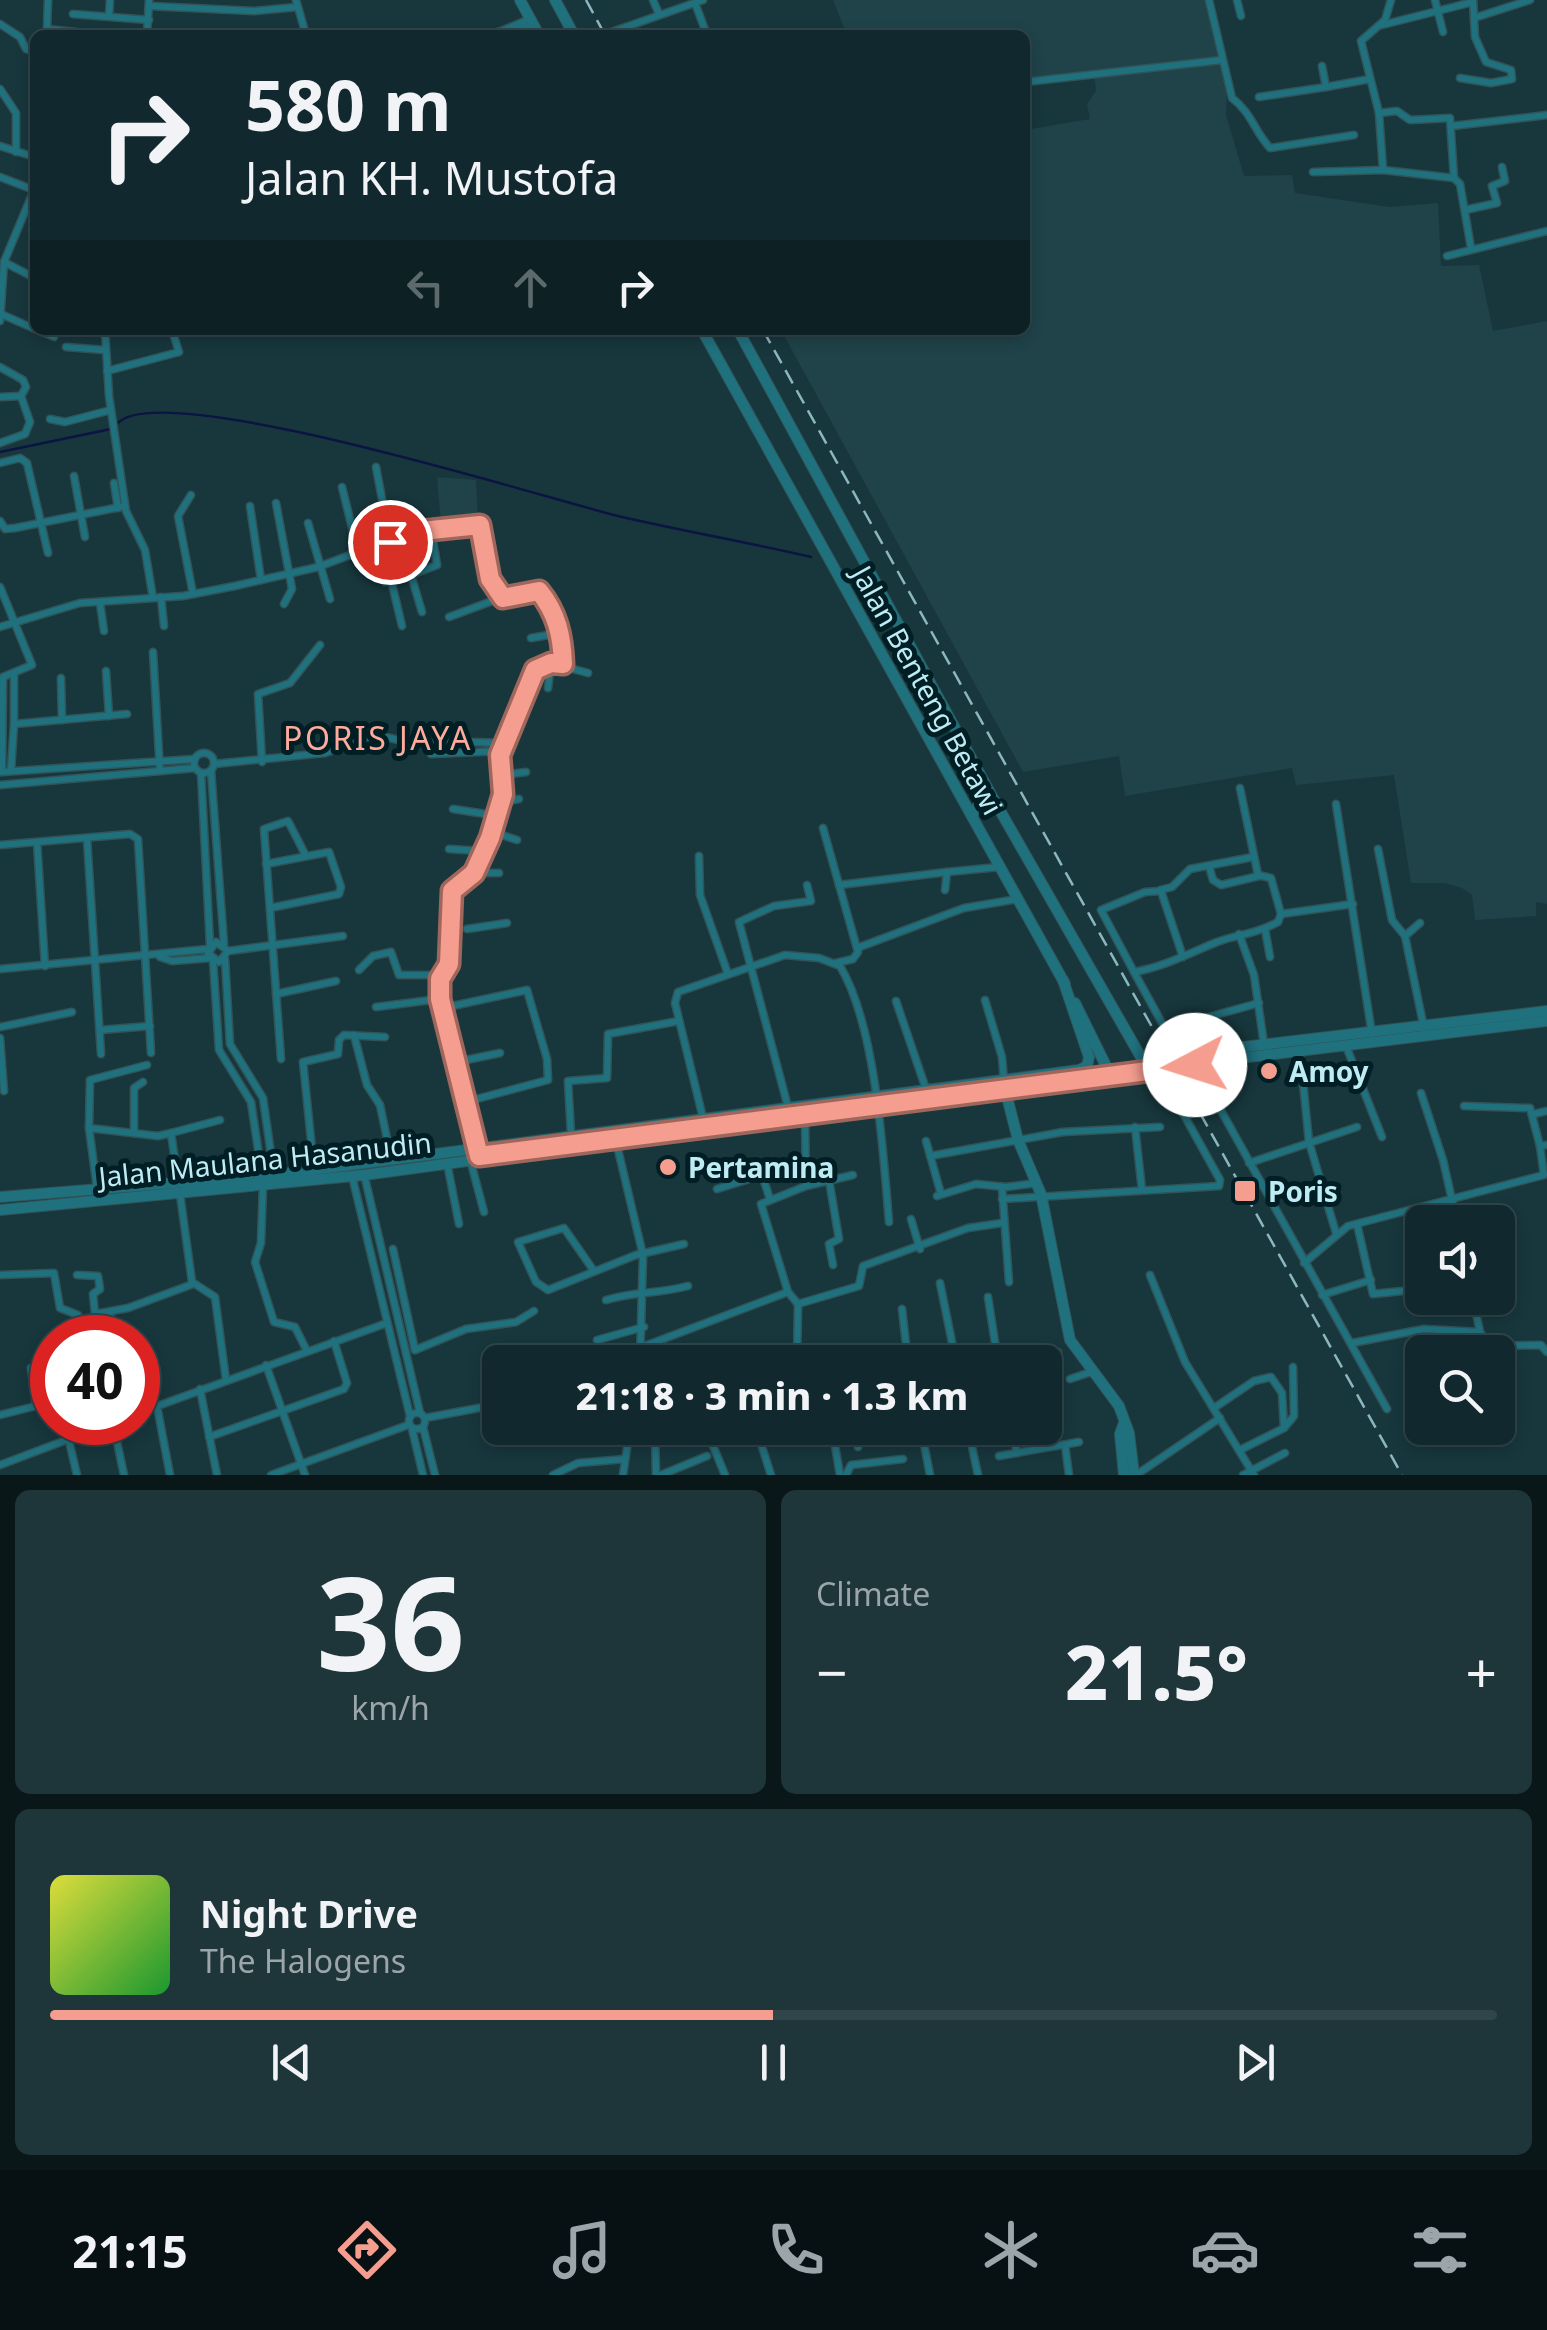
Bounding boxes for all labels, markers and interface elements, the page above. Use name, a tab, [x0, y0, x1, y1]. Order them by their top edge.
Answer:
text: 580 m	[245, 56, 452, 152]
icon: right	[80, 70, 210, 200]
text: Jalan KH. Mustofa	[245, 147, 618, 208]
icon: left	[398, 260, 453, 315]
icon: ahead	[503, 260, 558, 315]
icon: right	[608, 260, 663, 315]
pin	[348, 500, 433, 585]
icon: arrive	[363, 515, 418, 570]
street label: Jalan Benteng Betawi	[842, 556, 1012, 821]
district label: PORIS JAYA	[283, 716, 473, 759]
position arrow	[1143, 1013, 1247, 1117]
place label: Amoy	[1289, 1052, 1369, 1090]
marker: Amoy	[1258, 1060, 1280, 1082]
street label: Jalan Maulana Hasanudin	[94, 1123, 433, 1196]
place label: Pertamina	[688, 1148, 834, 1186]
marker: Pertamina	[657, 1156, 679, 1178]
place label: Poris	[1268, 1172, 1338, 1210]
marker: Poris	[1232, 1178, 1258, 1204]
map controls	[1405, 1205, 1515, 1445]
button: sound	[1405, 1205, 1515, 1315]
speed limit sign: 40	[30, 1315, 160, 1445]
button: search	[1405, 1335, 1515, 1445]
text: 21:18 · 3 min · 1.3 km	[576, 1369, 968, 1421]
text: 36	[316, 1532, 465, 1709]
text: Climate	[816, 1572, 930, 1615]
text: 21.5°	[1065, 1620, 1248, 1722]
text: −	[816, 1634, 847, 1709]
text: +	[1466, 1634, 1497, 1709]
text: km/h	[351, 1686, 430, 1729]
text: Night Drive	[200, 1887, 418, 1939]
text: The Halogens	[200, 1939, 406, 1982]
icon: previous	[264, 2035, 319, 2090]
icon: pause	[746, 2035, 801, 2090]
icon: next	[1228, 2035, 1283, 2090]
icon: directions	[332, 2215, 402, 2285]
icon: music	[547, 2215, 617, 2285]
icon: phone	[761, 2215, 831, 2285]
icon: climate	[976, 2215, 1046, 2285]
icon: car	[1190, 2215, 1260, 2285]
icon: filters	[1405, 2215, 1475, 2285]
text: 21:15	[72, 2220, 188, 2281]

